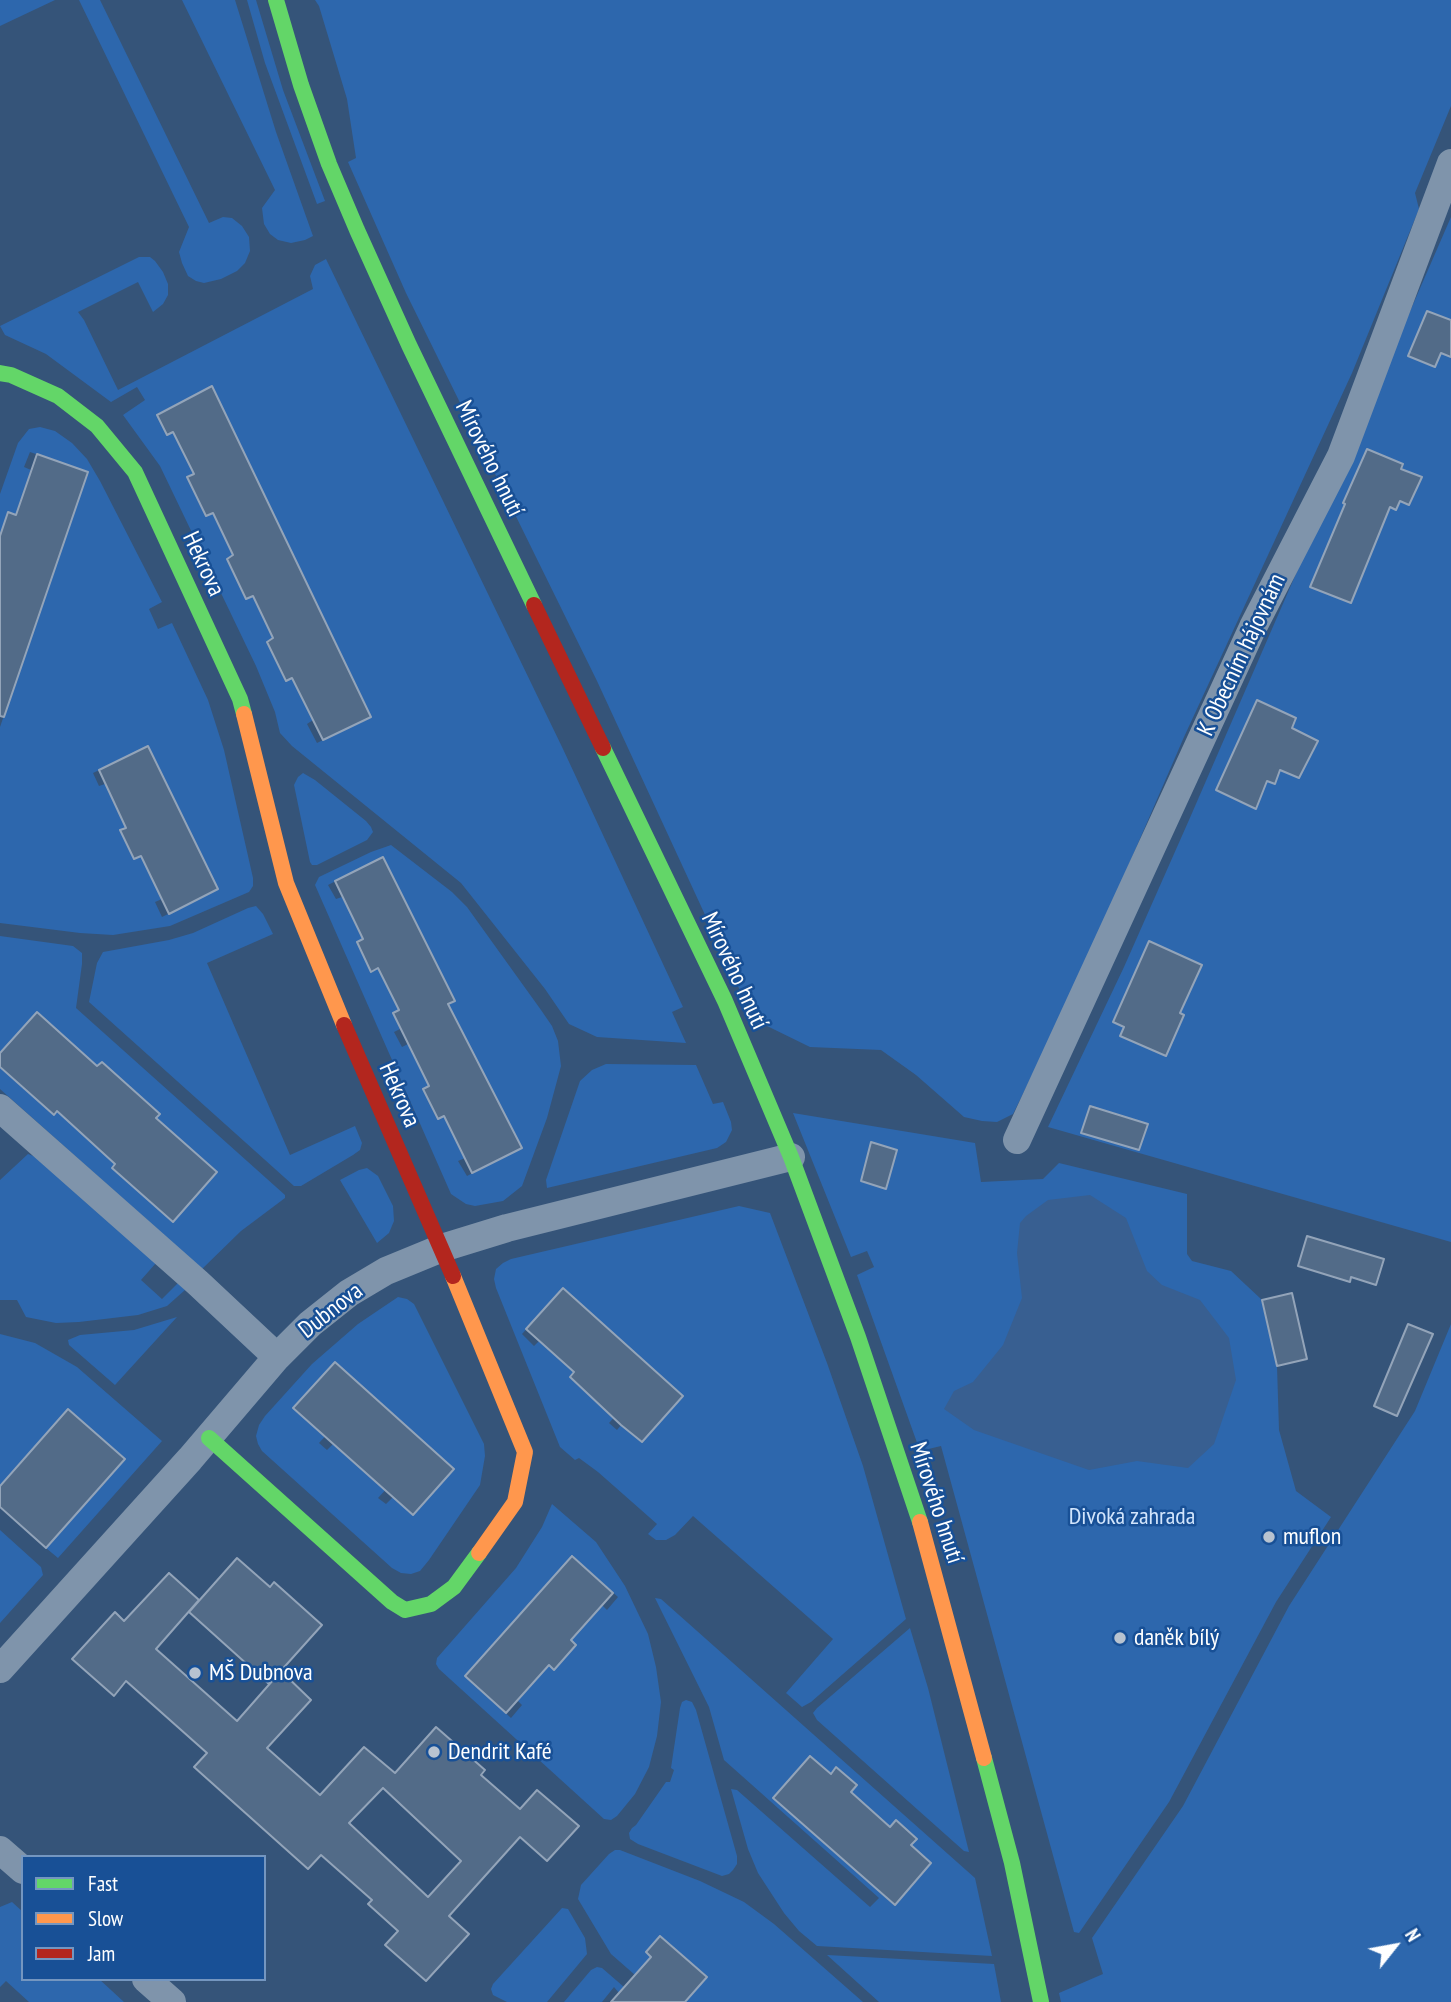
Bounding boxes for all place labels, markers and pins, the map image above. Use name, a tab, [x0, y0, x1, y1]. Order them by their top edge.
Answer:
place label: muflon	[1283, 1523, 1341, 1551]
marker: muflon	[1261, 1529, 1277, 1545]
place label: daněk bílý	[1134, 1624, 1219, 1652]
marker: daněk bílý	[1112, 1630, 1128, 1646]
place label: MŠ Dubnova	[209, 1659, 313, 1687]
marker: MŠ Dubnova	[187, 1665, 203, 1681]
place label: Dendrit Kafé	[448, 1738, 552, 1766]
marker: Dendrit Kafé	[426, 1744, 442, 1760]

